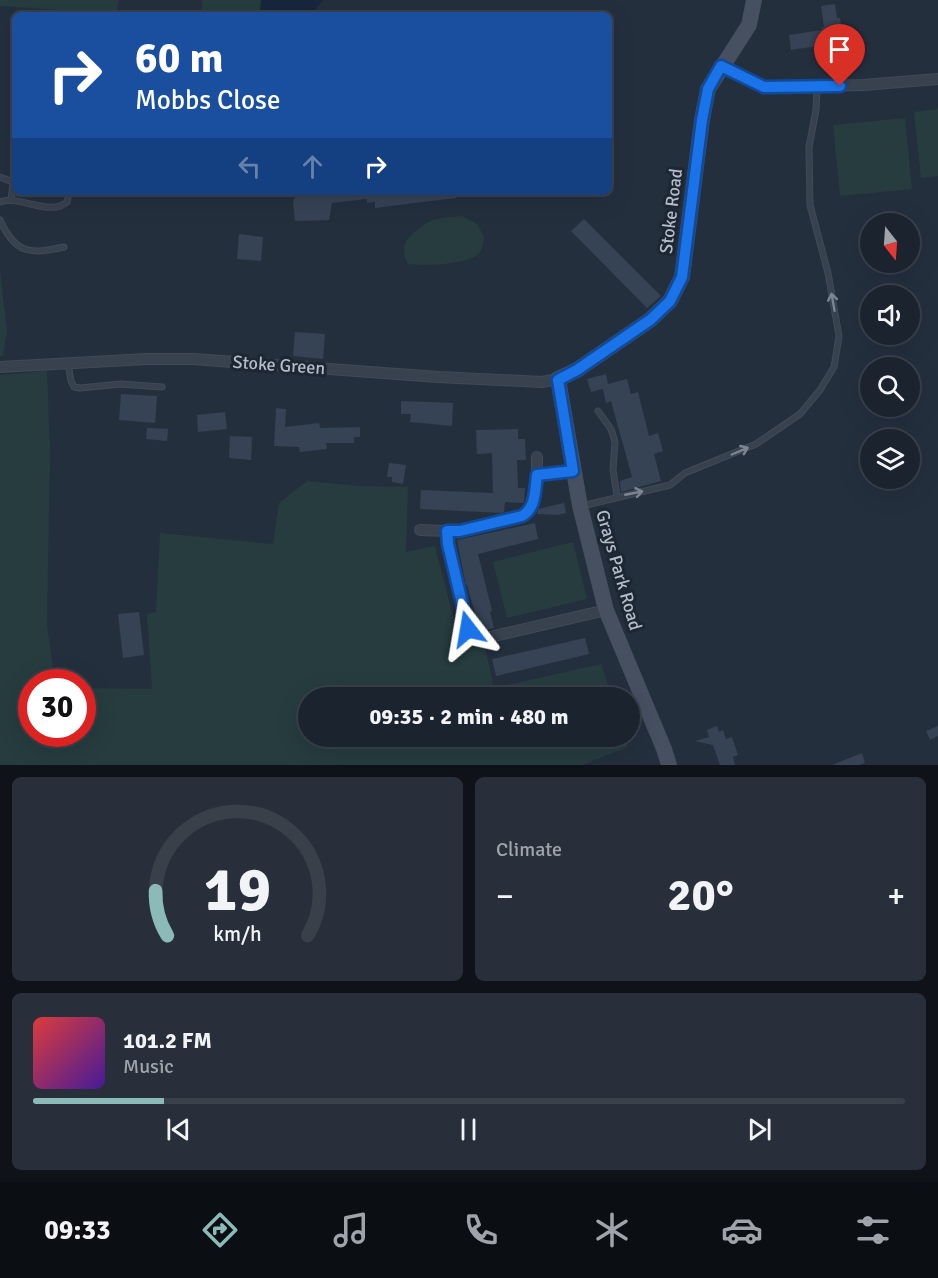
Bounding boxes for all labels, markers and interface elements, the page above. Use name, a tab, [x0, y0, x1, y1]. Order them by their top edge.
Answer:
pin	[814, 24, 865, 86]
text: 60 m	[135, 33, 224, 84]
icon: arrive	[823, 33, 856, 66]
icon: right	[36, 36, 114, 114]
text: Mobbs Close	[135, 84, 280, 117]
icon: left	[233, 150, 266, 183]
icon: ahead	[296, 150, 329, 183]
icon: right	[359, 150, 392, 183]
street label: Stoke Road	[655, 167, 687, 255]
north arrow	[860, 213, 920, 273]
map controls	[860, 213, 920, 489]
button: sound	[860, 285, 920, 345]
one-way arrow	[827, 293, 838, 312]
street label: Stoke Green	[232, 351, 326, 379]
button: search	[860, 357, 920, 417]
button: layers	[860, 429, 920, 489]
one-way arrow	[730, 445, 748, 456]
one-way arrow	[624, 487, 644, 498]
street label: Grays Park Road	[591, 507, 647, 633]
position arrow	[436, 597, 500, 661]
speed limit sign: 30	[18, 669, 96, 747]
text: 09:35 · 2 min · 480 m	[369, 703, 569, 730]
text: Climate	[496, 837, 562, 862]
text: 19	[204, 851, 271, 928]
text: 20°	[667, 868, 734, 923]
text: −	[496, 876, 514, 917]
text: +	[887, 876, 905, 917]
text: km/h	[213, 921, 262, 947]
text: 101.2 FM	[123, 1027, 212, 1054]
text: Music	[123, 1054, 174, 1079]
icon: previous	[162, 1113, 195, 1146]
icon: pause	[452, 1113, 485, 1146]
icon: next	[743, 1113, 776, 1146]
icon: directions	[199, 1209, 241, 1251]
icon: music	[330, 1209, 372, 1251]
icon: phone	[460, 1209, 502, 1251]
icon: climate	[591, 1209, 633, 1251]
icon: car	[721, 1209, 763, 1251]
icon: filters	[852, 1209, 894, 1251]
text: 09:33	[44, 1214, 111, 1247]

